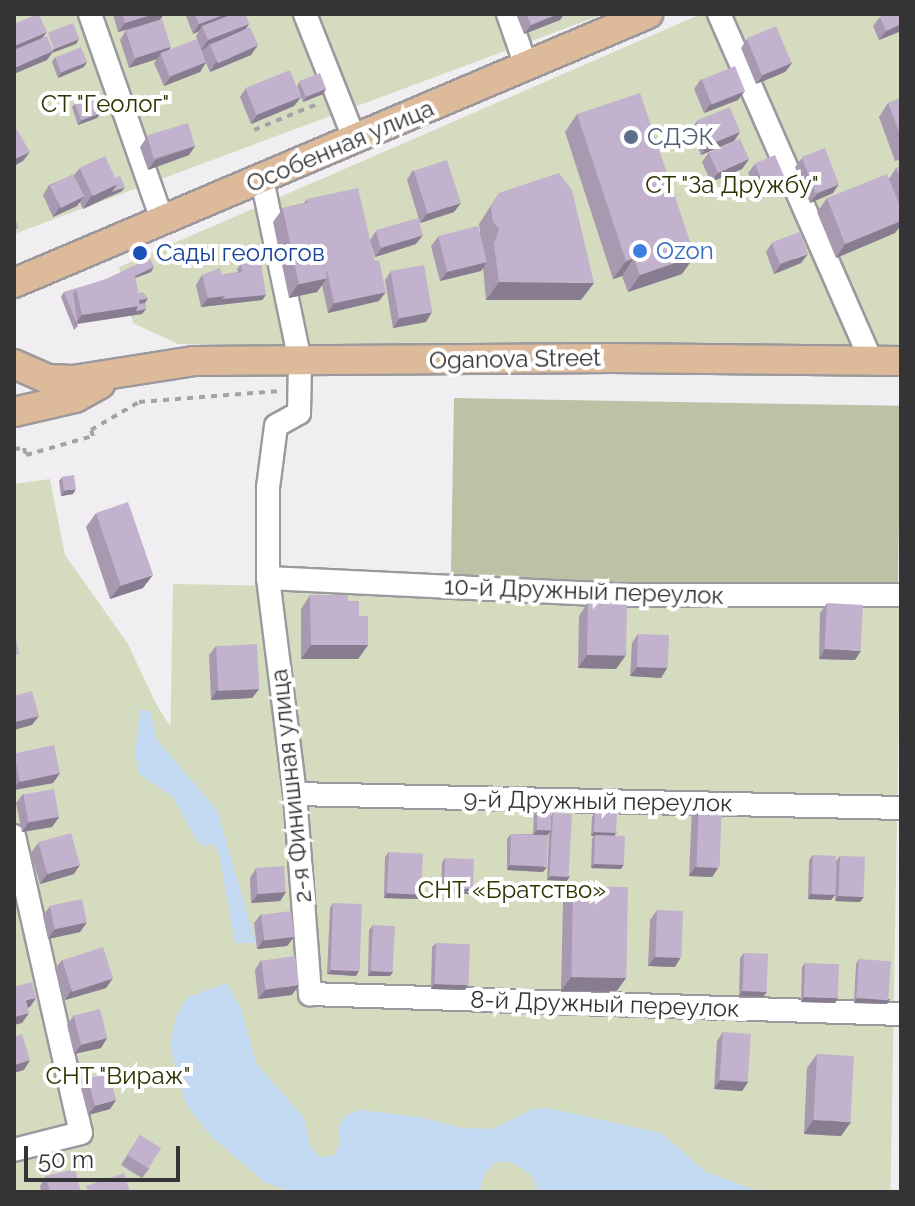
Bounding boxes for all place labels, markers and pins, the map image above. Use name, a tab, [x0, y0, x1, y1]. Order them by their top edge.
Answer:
place label: СДЭК	[647, 123, 714, 151]
marker: СДЭК	[622, 128, 640, 146]
place label: Ozon	[656, 237, 714, 265]
place label: Сады геологов	[156, 239, 325, 267]
marker: Ozon	[631, 242, 649, 260]
marker: Сады геологов	[131, 244, 149, 262]

